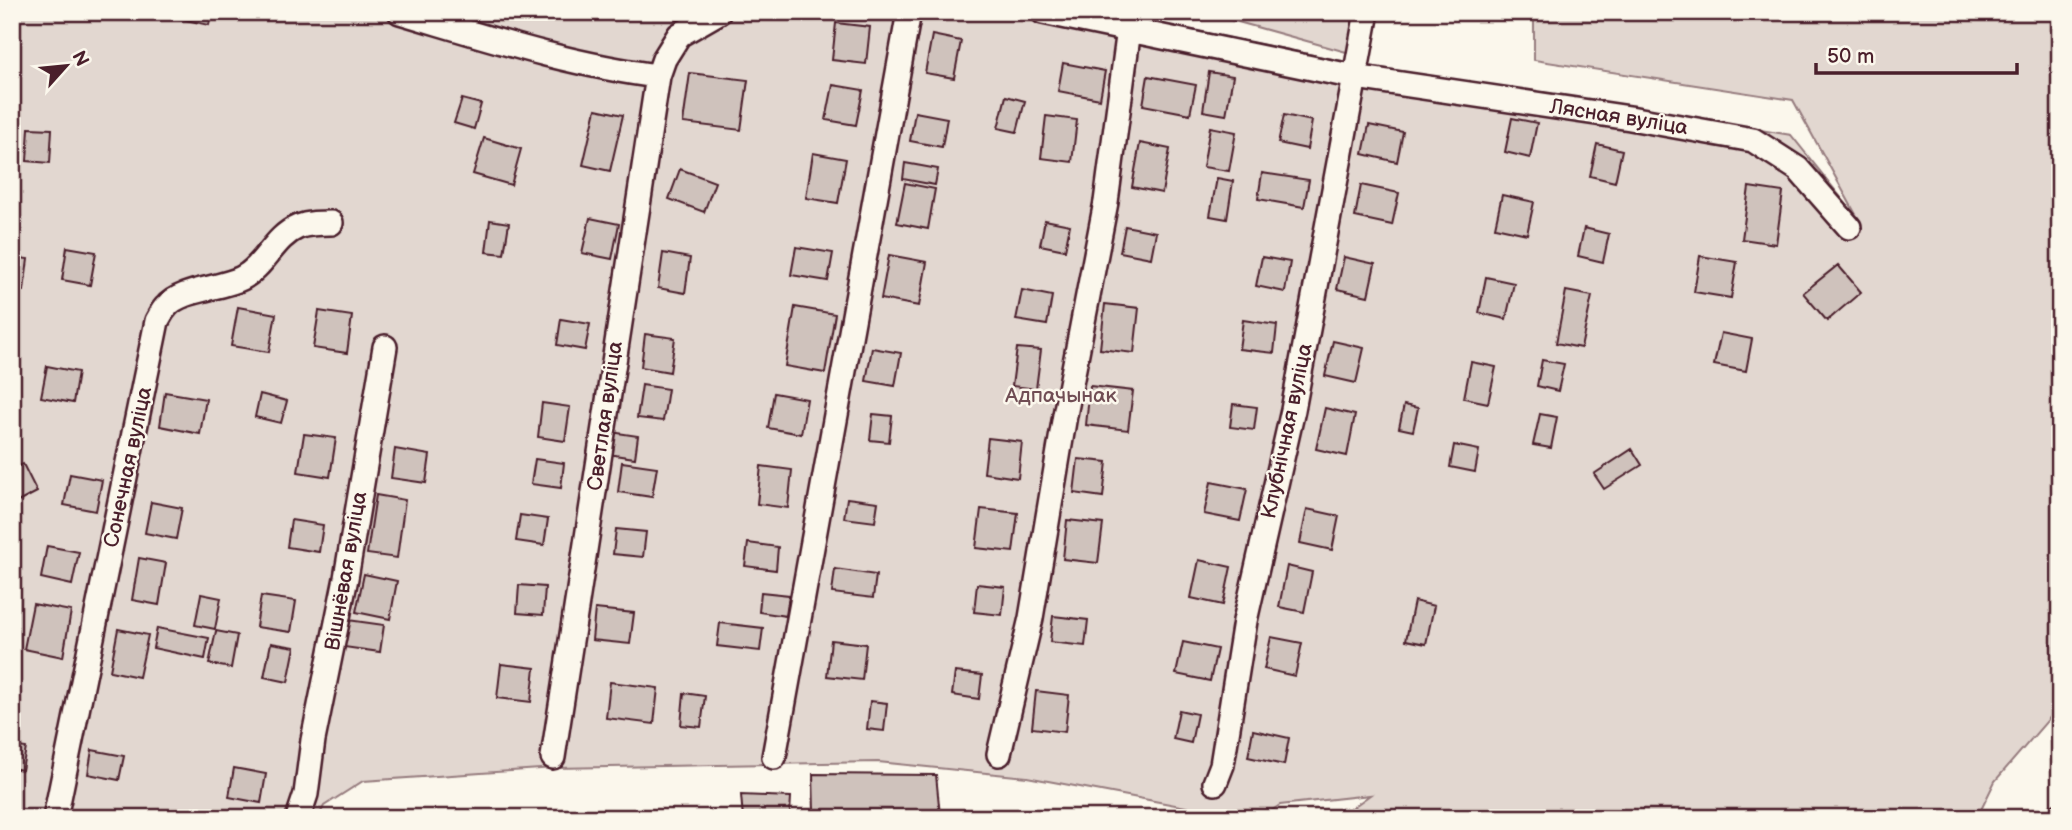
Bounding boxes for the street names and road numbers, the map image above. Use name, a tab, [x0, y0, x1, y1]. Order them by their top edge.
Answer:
street label: Лясная вуліца	[1547, 94, 1690, 140]
street label: Светлая вуліца	[582, 339, 628, 492]
street label: Клубнічная вуліца	[1256, 340, 1318, 521]
street label: Сонечная вуліца	[99, 384, 157, 550]
street label: Вішнёвая вуліца	[320, 489, 372, 653]

